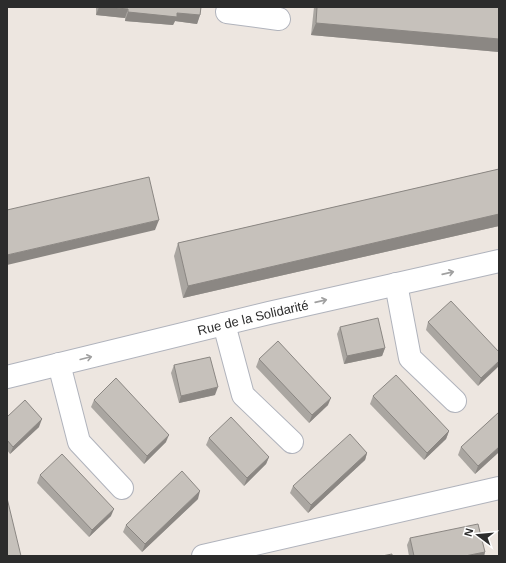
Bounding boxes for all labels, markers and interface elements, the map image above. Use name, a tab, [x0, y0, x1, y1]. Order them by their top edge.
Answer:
one-way arrow	[441, 268, 454, 276]
street label: Rue de la Solidarité	[196, 297, 310, 338]
one-way arrow	[314, 297, 327, 305]
one-way arrow	[79, 353, 92, 361]
north arrow	[458, 515, 498, 555]
text: N	[462, 527, 475, 538]

